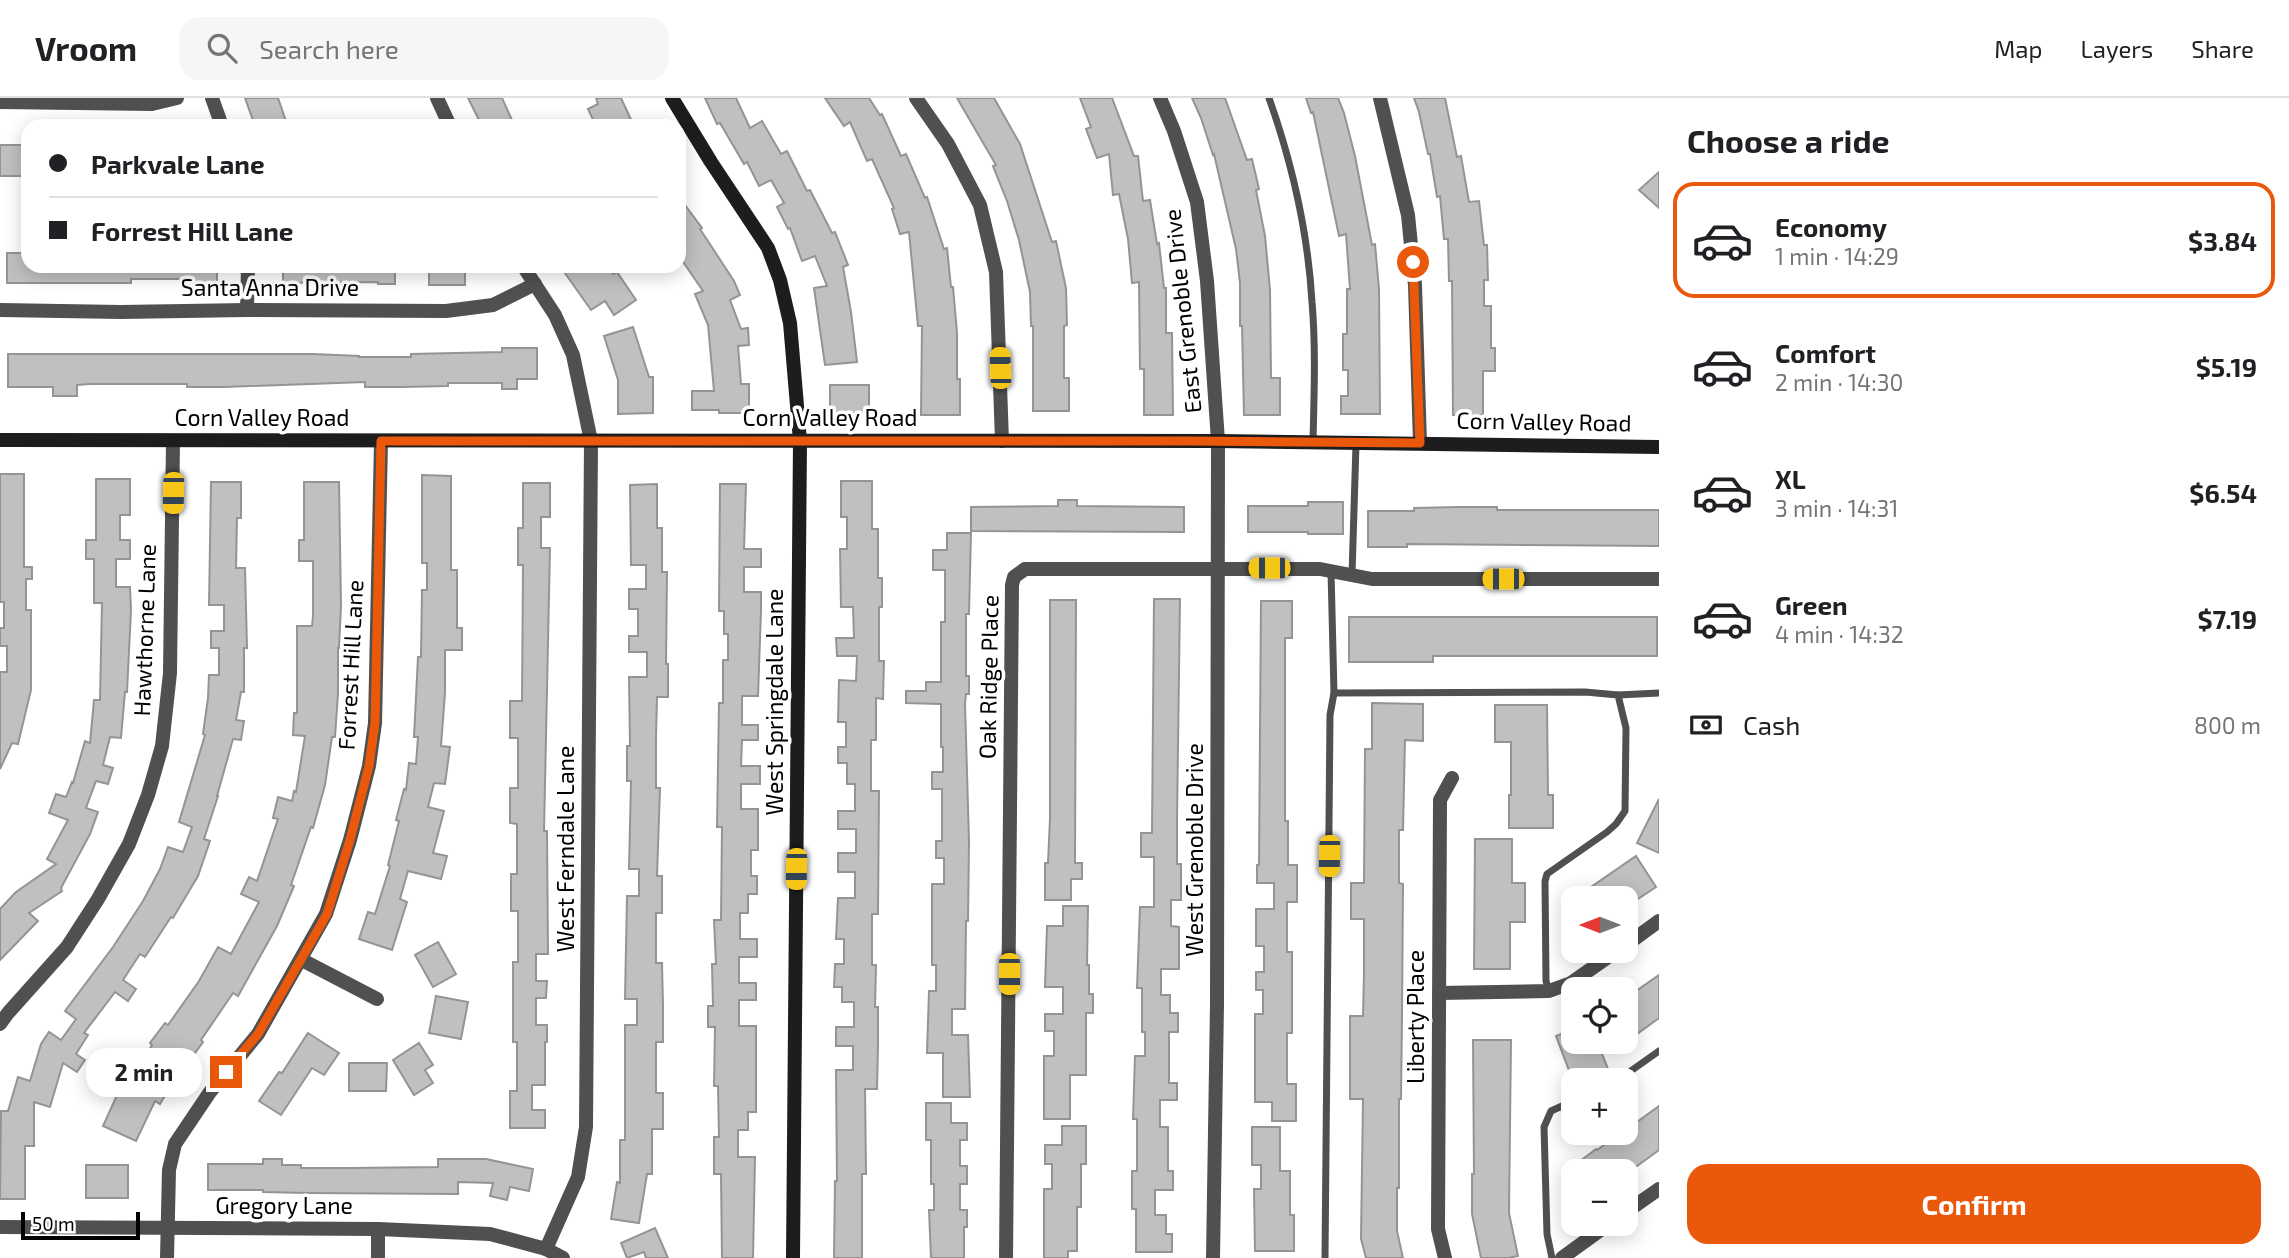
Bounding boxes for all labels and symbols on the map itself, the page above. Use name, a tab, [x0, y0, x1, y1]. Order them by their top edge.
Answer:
street label: East Grenoble Drive	[1157, 208, 1207, 415]
route start	[1397, 246, 1429, 278]
street label: Santa Anna Drive	[181, 273, 359, 301]
car	[989, 347, 1012, 389]
street label: Corn Valley Road	[174, 403, 350, 431]
street label: Corn Valley Road	[742, 403, 918, 431]
street label: Corn Valley Road	[1456, 405, 1632, 437]
car	[163, 472, 184, 514]
street label: Hawthorne Lane	[127, 543, 161, 717]
car	[1249, 558, 1291, 579]
car	[1483, 569, 1525, 590]
street label: Forrest Hill Lane	[332, 579, 368, 751]
street label: West Springdale Lane	[760, 589, 788, 815]
street label: Oak Ridge Place	[973, 595, 1003, 759]
street label: West Grenoble Drive	[1180, 743, 1208, 957]
street label: West Ferndale Lane	[551, 746, 579, 952]
car	[1319, 835, 1340, 877]
car	[786, 848, 807, 890]
north arrow	[1561, 886, 1638, 962]
street label: Liberty Place	[1401, 950, 1429, 1084]
car	[999, 953, 1020, 995]
callout: 2 min	[86, 1048, 202, 1096]
route end	[210, 1056, 242, 1088]
street label: Gregory Lane	[215, 1191, 353, 1219]
scale bar	[21, 1209, 140, 1241]

